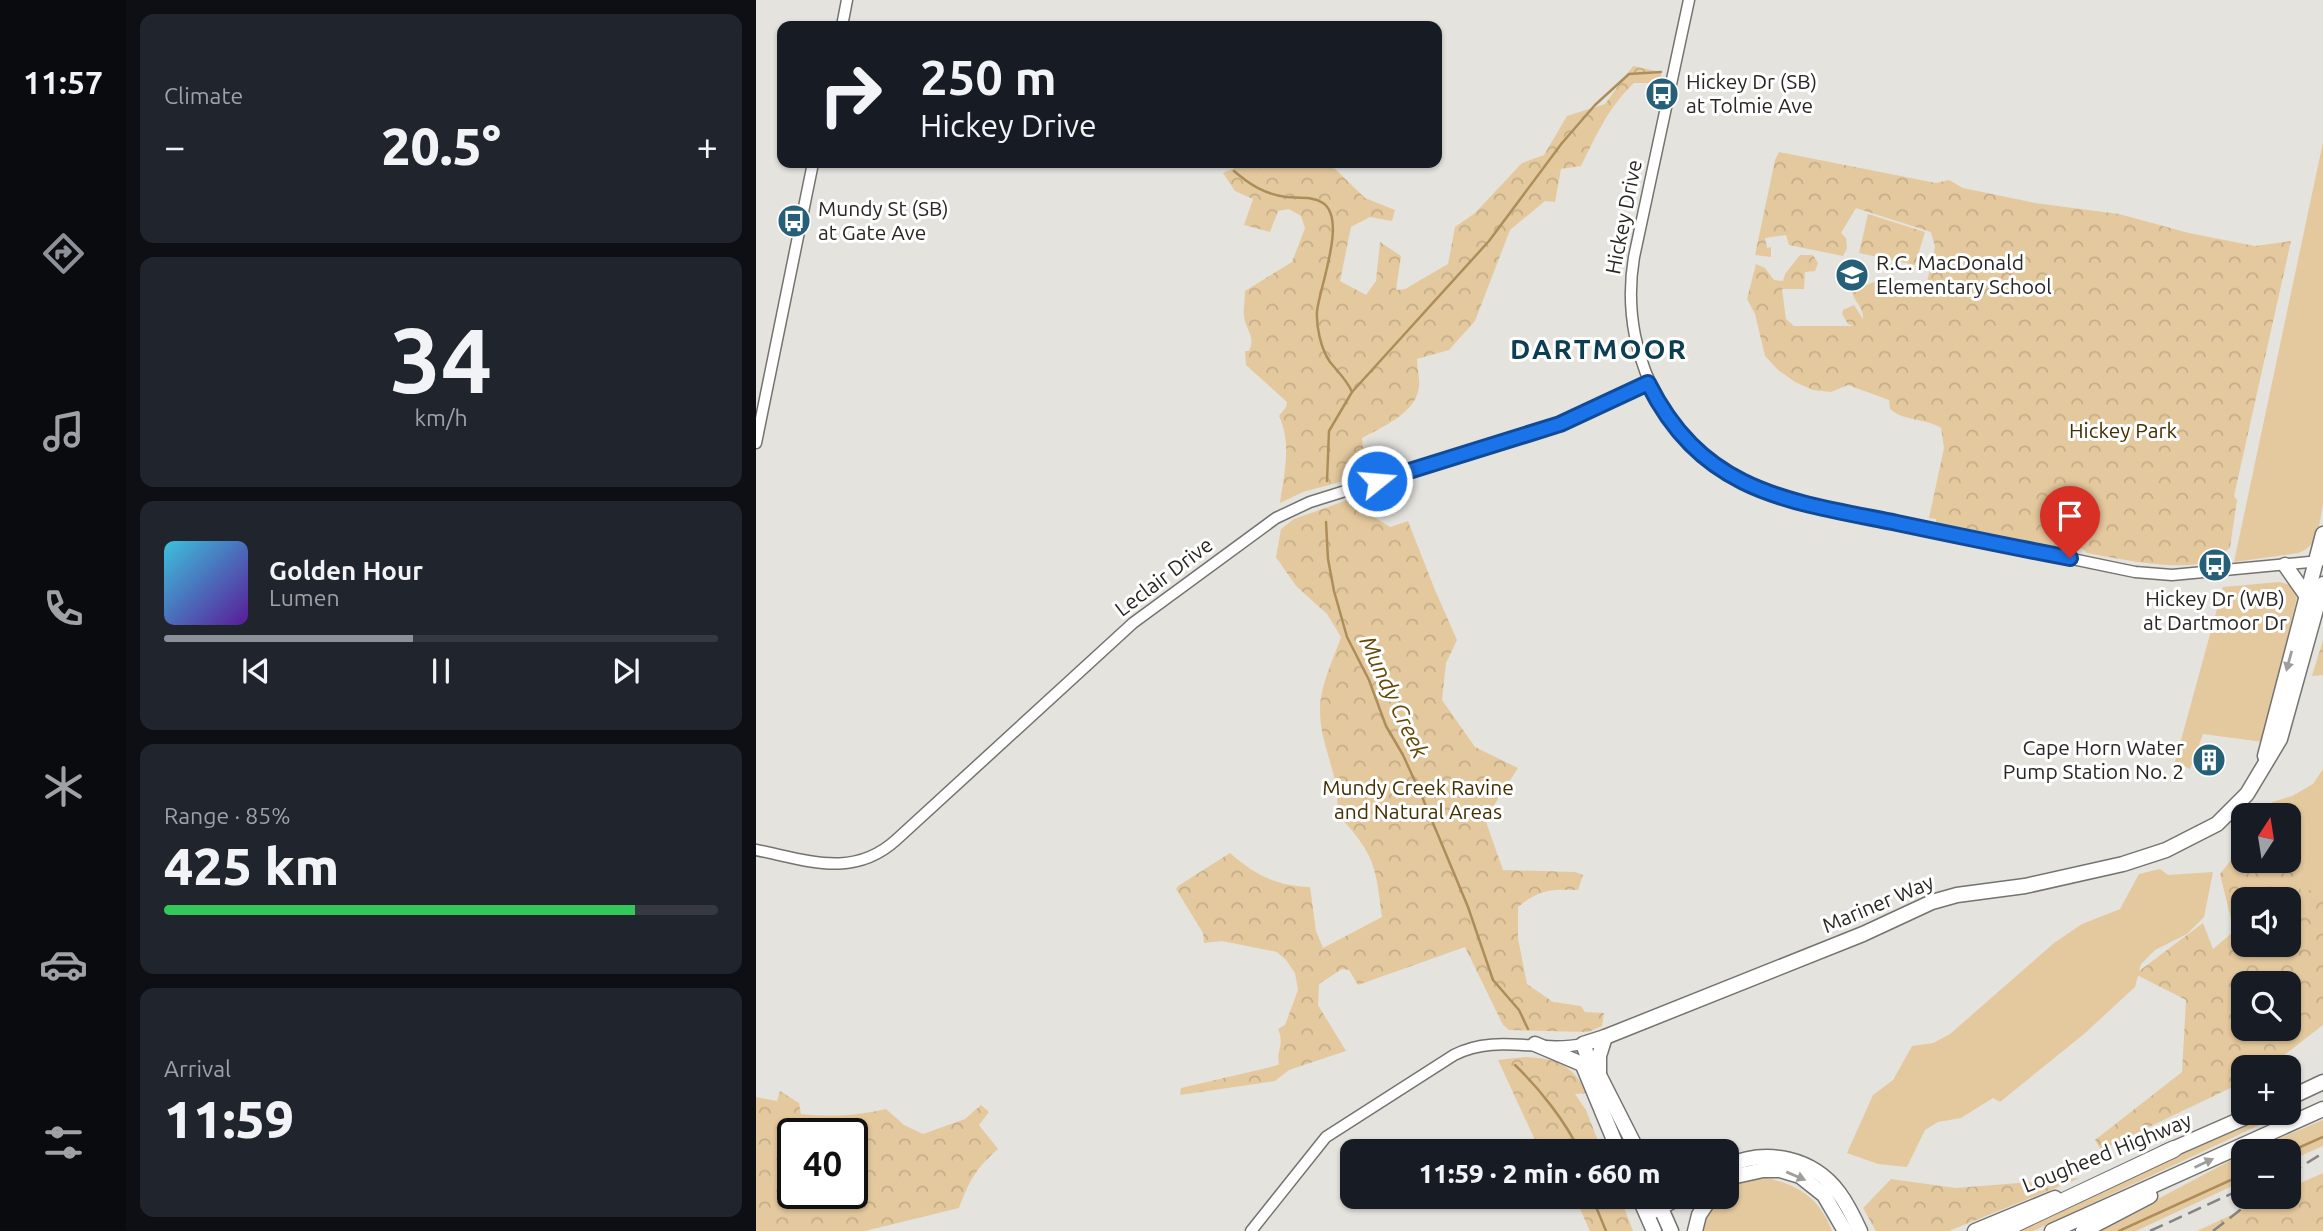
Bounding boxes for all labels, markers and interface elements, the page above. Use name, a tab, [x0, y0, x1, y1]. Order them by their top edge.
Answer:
icon: right	[805, 49, 896, 140]
text: 250 m	[920, 49, 1057, 104]
text: 11:57	[23, 64, 103, 100]
place label: Hickey Dr (SB) at Tolmie Ave	[1686, 69, 1817, 117]
bus stop icon: Hickey Dr (SB) at Tolmie Ave	[1643, 75, 1681, 113]
text: Climate	[164, 83, 243, 108]
text: Hickey Drive	[920, 107, 1097, 143]
text: 20.5°	[381, 117, 501, 175]
text: −	[164, 125, 185, 167]
text: +	[697, 125, 718, 167]
street label: Hickey Drive	[1600, 158, 1646, 276]
place label: Mundy St (SB) at Gate Ave	[818, 196, 949, 244]
bus stop icon: Mundy St (SB) at Gate Ave	[775, 202, 813, 240]
icon: directions	[39, 229, 88, 278]
place label: R.C. MacDonald Elementary School	[1876, 250, 2052, 298]
school or university icon: R.C. MacDonald Elementary School	[1833, 256, 1871, 294]
text: 34	[390, 308, 492, 410]
district label: DARTMOOR	[1510, 333, 1688, 364]
text: km/h	[414, 405, 468, 430]
icon: music	[39, 407, 88, 456]
park label: Hickey Park	[2069, 418, 2177, 442]
position arrow	[1340, 444, 1414, 518]
pin	[2040, 486, 2100, 558]
icon: arrive	[2051, 497, 2089, 535]
street label: Leclair Drive	[1110, 532, 1217, 621]
bus stop icon: Hickey Dr (WB) at Dartmoor Dr	[2196, 546, 2234, 584]
text: Golden Hour	[269, 556, 423, 585]
icon: phone	[39, 584, 88, 633]
text: Lumen	[269, 585, 340, 610]
place label: Hickey Dr (WB) at Dartmoor Dr	[2143, 586, 2287, 634]
water label: Mundy Creek	[1355, 632, 1434, 762]
one-way arrow	[2283, 650, 2294, 672]
icon: previous	[237, 652, 275, 690]
icon: pause	[422, 652, 460, 690]
icon: next	[607, 652, 645, 690]
place label: Cape Horn Water Pump Station No. 2	[2003, 735, 2184, 783]
building icon: Cape Horn Water Pump Station No. 2	[2190, 741, 2228, 779]
icon: climate	[39, 762, 88, 811]
park label: Mundy Creek Ravine and Natural Areas	[1322, 775, 1514, 823]
text: Range · 85%	[164, 803, 291, 828]
north arrow	[2231, 803, 2301, 873]
map controls	[2231, 803, 2301, 1209]
text: 425 km	[164, 837, 339, 895]
street label: Mariner Way	[1818, 869, 1937, 937]
button: sound	[2231, 887, 2301, 957]
icon: car	[39, 940, 88, 989]
button: search	[2231, 971, 2301, 1041]
button: +	[2231, 1055, 2301, 1125]
text: Arrival	[164, 1056, 231, 1081]
text: 11:59	[164, 1090, 294, 1148]
street label: Lougheed Highway	[2019, 1107, 2195, 1197]
icon: filters	[39, 1118, 88, 1167]
speed limit sign: 40	[777, 1118, 868, 1209]
button: −	[2231, 1139, 2301, 1209]
one-way arrow	[2194, 1158, 2214, 1169]
text: 11:59 · 2 min · 660 m	[1419, 1159, 1660, 1188]
one-way arrow	[1786, 1171, 1807, 1182]

